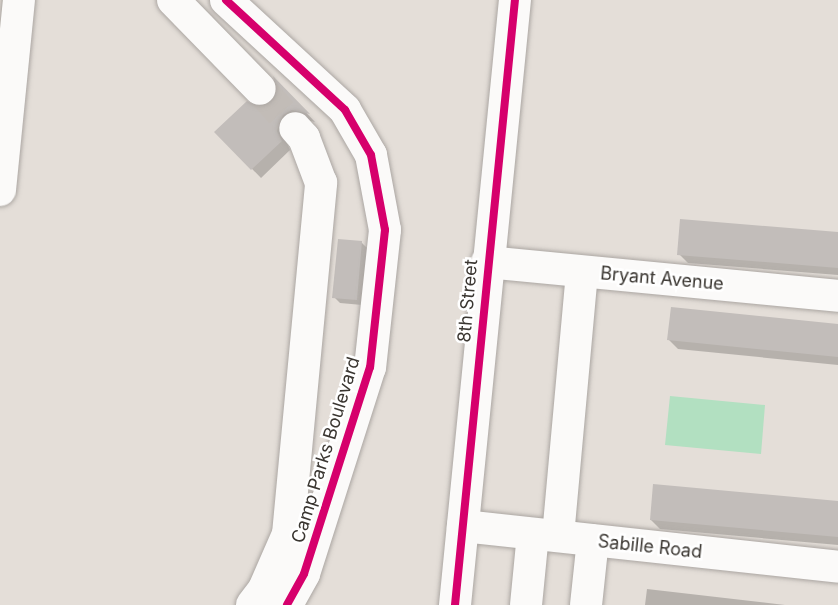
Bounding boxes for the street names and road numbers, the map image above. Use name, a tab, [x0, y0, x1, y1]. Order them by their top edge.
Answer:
street label: 8th Street	[454, 258, 482, 344]
street label: Bryant Avenue	[599, 263, 725, 295]
street label: Camp Parks Boulevard	[287, 354, 365, 546]
street label: Sabille Road	[597, 531, 703, 563]

